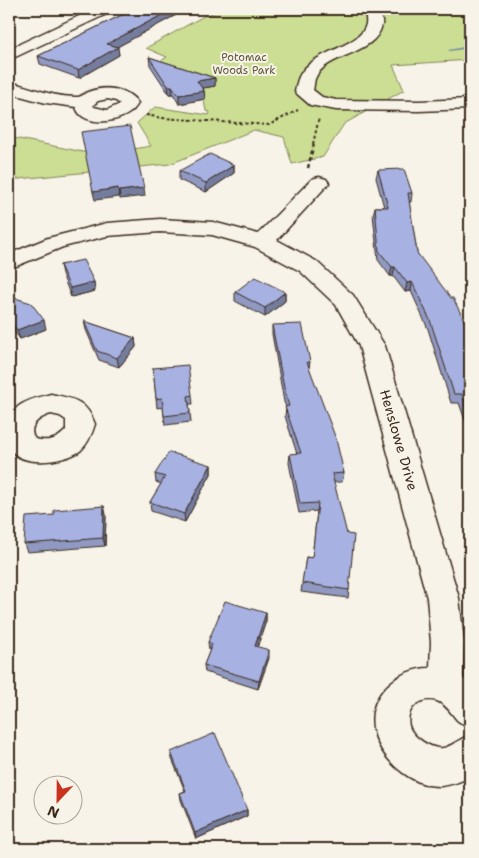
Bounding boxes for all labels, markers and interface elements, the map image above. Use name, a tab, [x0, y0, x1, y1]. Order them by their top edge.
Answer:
park label: Potomac Woods Park	[212, 50, 276, 78]
street label: Henslowe Drive	[376, 387, 422, 493]
north arrow	[32, 776, 82, 826]
text: N	[45, 802, 62, 822]

